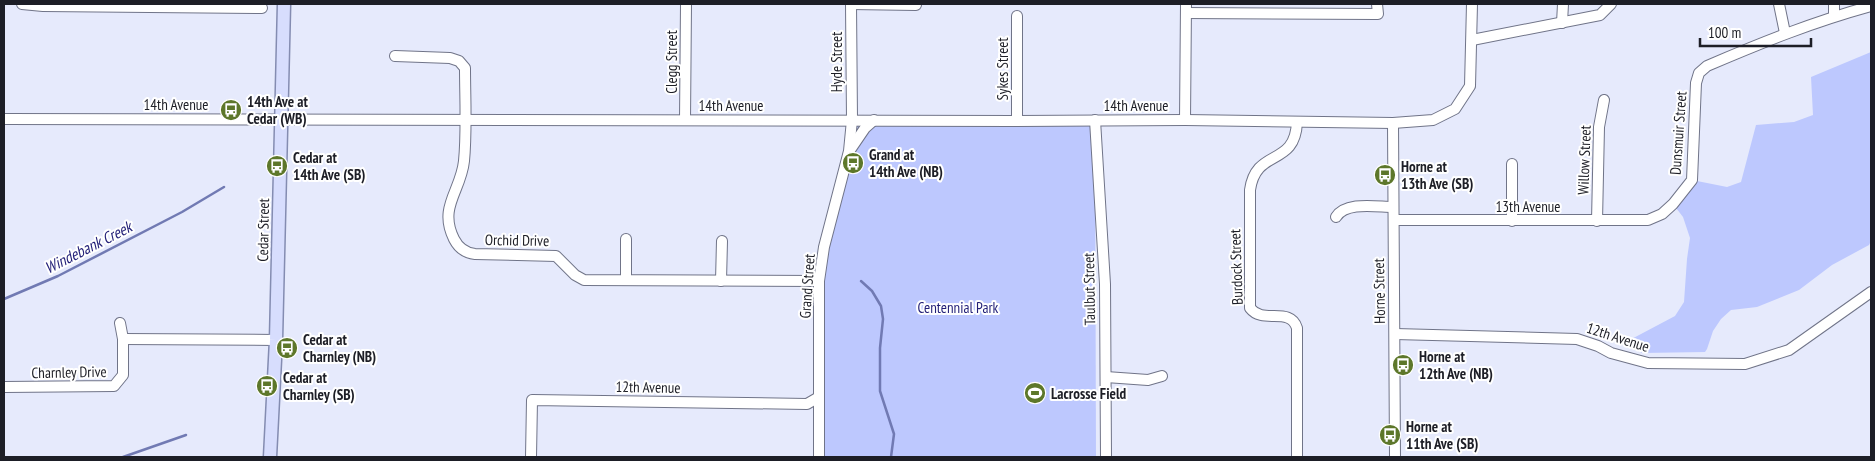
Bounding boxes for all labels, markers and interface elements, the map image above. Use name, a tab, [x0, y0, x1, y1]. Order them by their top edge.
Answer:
scale bar	[1700, 15, 1811, 47]
text: 100 m	[1708, 23, 1741, 42]
street label: Clegg Street	[662, 30, 681, 94]
street label: Hyde Street	[827, 32, 846, 92]
street label: Sykes Street	[993, 37, 1012, 101]
street label: Dunsmuir Street	[1666, 90, 1690, 176]
place label: 14th Ave at Cedar (WB)	[247, 92, 308, 128]
street label: 14th Avenue	[144, 95, 208, 114]
street label: 14th Avenue	[699, 96, 763, 115]
street label: 14th Avenue	[1104, 96, 1168, 115]
bus stop icon: 14th Ave at Cedar (WB)	[219, 98, 243, 122]
street label: Willow Street	[1573, 125, 1595, 195]
place label: Grand at 14th Ave (NB)	[869, 145, 943, 181]
place label: Cedar at 14th Ave (SB)	[293, 148, 365, 184]
bus stop icon: Grand at 14th Ave (NB)	[841, 151, 865, 175]
bus stop icon: Cedar at 14th Ave (SB)	[265, 154, 289, 178]
place label: Horne at 13th Ave (SB)	[1401, 157, 1473, 193]
bus stop icon: Horne at 13th Ave (SB)	[1373, 163, 1397, 187]
street label: 13th Avenue	[1496, 197, 1560, 216]
street label: Cedar Street	[253, 198, 273, 262]
water label: Windebank Creek	[41, 216, 137, 278]
street label: Burdock Street	[1225, 229, 1247, 305]
street label: Orchid Drive	[485, 230, 549, 250]
street label: Taulbut Street	[1079, 252, 1099, 326]
street label: Grand Street	[795, 253, 819, 319]
street label: Horne Street	[1369, 258, 1389, 324]
park label: Centennial Park	[918, 298, 999, 317]
street label: 12th Avenue	[1584, 318, 1652, 356]
place label: Cedar at Charnley (NB)	[303, 330, 376, 366]
bus stop icon: Cedar at Charnley (NB)	[275, 336, 299, 360]
place label: Horne at 12th Ave (NB)	[1419, 347, 1493, 383]
bus stop icon: Horne at 12th Ave (NB)	[1391, 353, 1415, 377]
street label: Charnley Drive	[31, 362, 107, 382]
place label: Cedar at Charnley (SB)	[283, 368, 355, 404]
bus stop icon: Cedar at Charnley (SB)	[255, 374, 279, 398]
street label: 12th Avenue	[615, 377, 681, 397]
sports icon: Lacrosse Field	[1023, 381, 1047, 405]
place label: Lacrosse Field	[1051, 384, 1127, 403]
place label: Horne at 11th Ave (SB)	[1406, 417, 1478, 453]
bus stop icon: Horne at 11th Ave (SB)	[1378, 423, 1402, 447]

